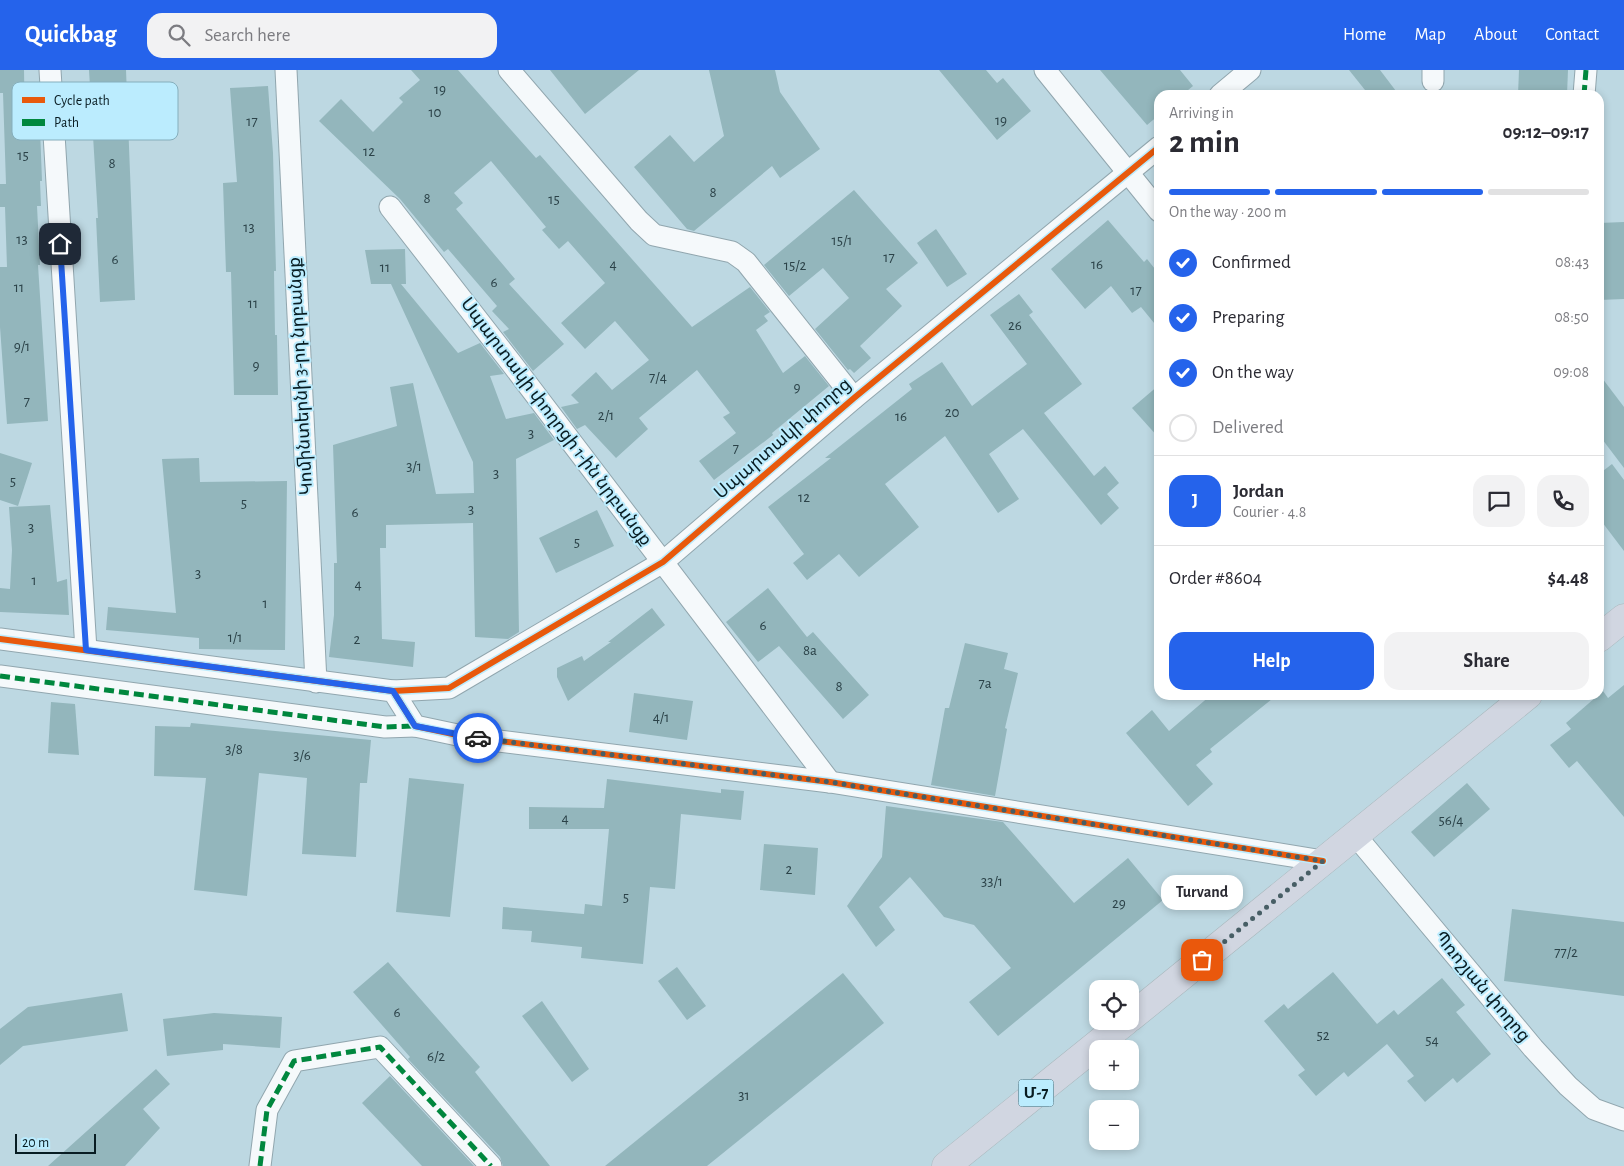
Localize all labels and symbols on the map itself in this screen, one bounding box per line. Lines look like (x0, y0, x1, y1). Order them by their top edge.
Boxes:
legend (12, 82, 178, 140)
house number: 19 (434, 82, 446, 97)
text: Cycle path (54, 94, 110, 108)
house number: 10 (428, 105, 442, 120)
house number: 19 (995, 113, 1007, 128)
house number: 17 (246, 114, 258, 129)
text: Path (54, 116, 79, 130)
house number: 12 (363, 144, 375, 159)
house number: 15 (17, 148, 29, 163)
house number: 8 (108, 156, 116, 171)
house number: 8 (709, 185, 717, 200)
house number: 8 (423, 191, 431, 206)
house number: 15 (548, 192, 560, 207)
house number: 13 (243, 220, 255, 235)
pin (39, 223, 81, 265)
house number: 13 (16, 232, 28, 247)
house number: 15/1 (832, 233, 852, 248)
house number: 17 (883, 250, 895, 265)
house number: 6 (111, 252, 119, 267)
street label: Կոմինտերնի 3-րդ նրբանցք (286, 257, 316, 495)
house number: 4 (609, 257, 617, 272)
house number: 16 (1091, 257, 1103, 272)
house number: 15/2 (784, 258, 806, 273)
house number: 11 (380, 260, 390, 275)
house number: 6 (490, 275, 498, 290)
house number: 11 (14, 280, 24, 295)
house number: 17 (1130, 283, 1142, 298)
street label: Սպարտակի փողոցի 1-ին նրբանցք (457, 295, 655, 549)
house number: 11 (248, 296, 258, 311)
house number: 26 (1008, 318, 1022, 333)
house number: 9/1 (14, 339, 30, 354)
house number: 9 (252, 358, 260, 373)
house number: 7/4 (649, 370, 667, 385)
street label: Սպարտակի փողոց (711, 375, 855, 503)
house number: 9 (793, 380, 801, 395)
house number: 7 (24, 394, 30, 409)
house number: 20 (945, 405, 959, 420)
house number: 2/1 (598, 408, 614, 423)
house number: 16 (895, 409, 907, 424)
house number: 3 (528, 426, 534, 441)
house number: 7 (733, 441, 739, 456)
house number: 3/1 (406, 459, 422, 474)
house number: 3 (493, 466, 499, 481)
house number: 5 (10, 474, 16, 489)
house number: 12 (798, 490, 810, 505)
house number: 5 (241, 496, 247, 511)
house number: 3 (468, 502, 474, 517)
house number: 6 (351, 505, 359, 520)
house number: 3 (28, 520, 34, 535)
house number: 5 (574, 535, 580, 550)
house number: 3 (195, 566, 201, 581)
house number: 1 (31, 573, 37, 588)
house number: 4 (354, 577, 362, 592)
house number: 1 (262, 596, 268, 611)
house number: 6 (759, 618, 767, 633)
house number: 1/1 (228, 630, 242, 645)
house number: 2 (354, 632, 361, 647)
house number: 8a (803, 643, 817, 658)
house number: 7a (978, 676, 992, 691)
house number: 8 (835, 679, 843, 694)
house number: 4/1 (653, 710, 669, 725)
courier (453, 713, 503, 763)
house number: 3/8 (225, 742, 243, 757)
house number: 3/6 (293, 748, 311, 763)
house number: 4 (561, 811, 569, 826)
house number: 56/4 (1439, 813, 1463, 828)
house number: 2 (786, 862, 793, 877)
house number: 33/1 (981, 874, 1003, 889)
callout: Turvand (1161, 875, 1243, 910)
house number: 5 (623, 890, 629, 905)
house number: 29 (1112, 896, 1126, 911)
street label: Պռոշյան փողոց (1431, 928, 1533, 1046)
pin (1181, 939, 1223, 981)
house number: 77/2 (1554, 945, 1578, 960)
house number: 6 (393, 1005, 401, 1020)
house number: 52 (1316, 1028, 1330, 1043)
house number: 54 (1425, 1033, 1439, 1048)
house number: 6/2 (427, 1049, 445, 1064)
road number: Մ-7 (1018, 1080, 1054, 1106)
house number: 31 (738, 1088, 750, 1103)
scale bar (15, 1131, 96, 1154)

